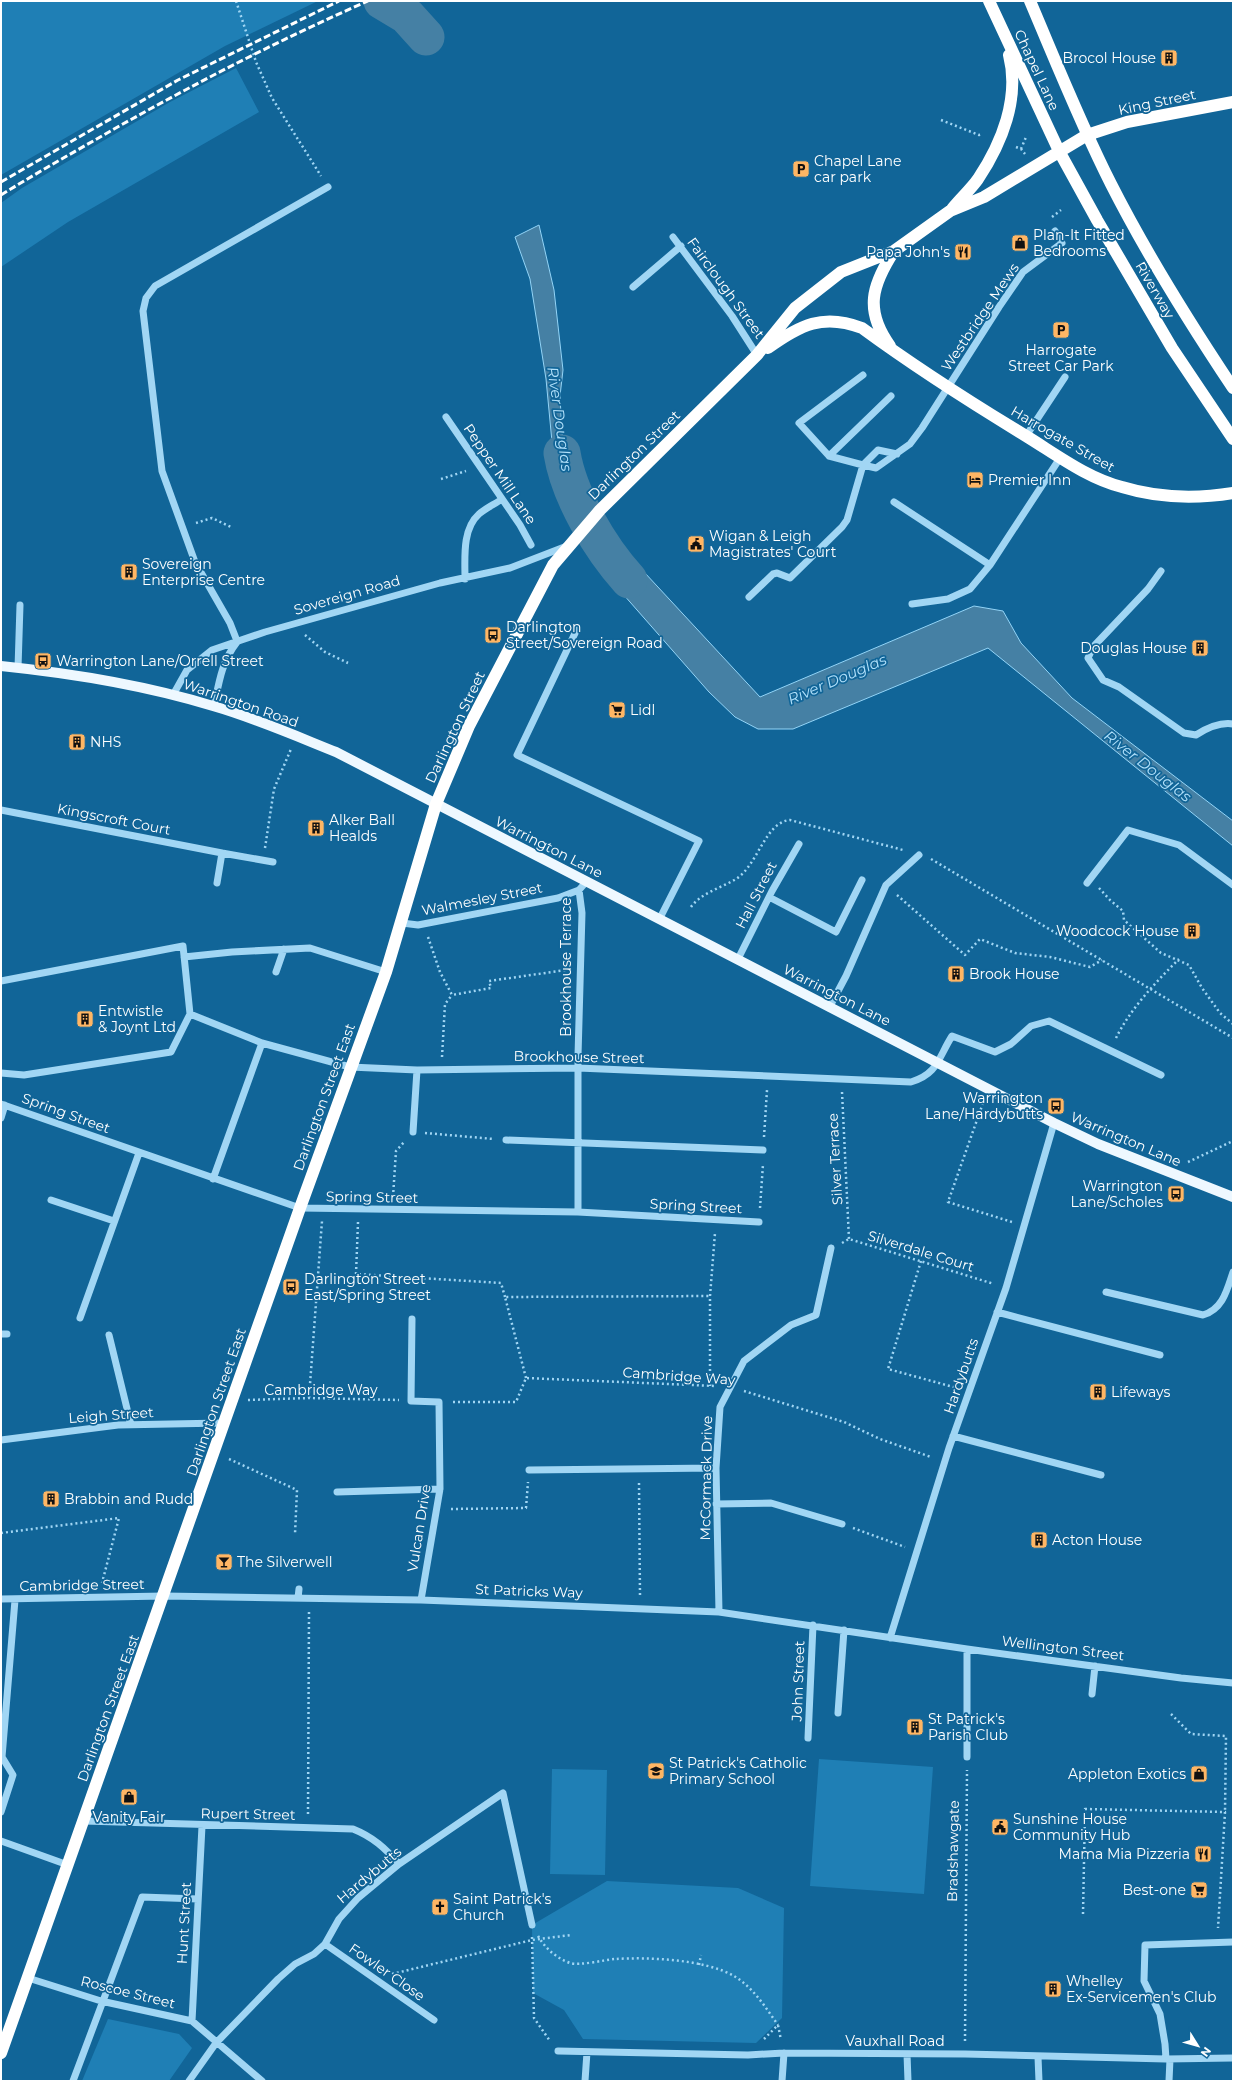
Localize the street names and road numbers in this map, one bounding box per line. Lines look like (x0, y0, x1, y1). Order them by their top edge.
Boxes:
street label: Chapel Lane (1010, 27, 1064, 113)
street label: King Street (1117, 85, 1198, 119)
street label: Fairclough Street (683, 234, 769, 342)
street label: Riverway (1131, 258, 1179, 322)
street label: Westbridge Mews (937, 259, 1023, 374)
street label: Harrogate Street (1008, 402, 1118, 476)
street label: Darlington Street (584, 406, 684, 504)
street label: Pepper Mill Lane (460, 420, 540, 528)
street label: Sovereign Road (292, 571, 402, 619)
street label: Darlington Street (421, 668, 489, 786)
street label: Warrington Road (181, 675, 301, 731)
street label: Kingscroft Court (56, 799, 173, 839)
street label: Warrington Lane (492, 812, 606, 882)
street label: Hall Street (731, 858, 781, 932)
street label: Walmesley Street (420, 878, 544, 920)
street label: Brookhouse Terrace (557, 897, 575, 1037)
street label: Warrington Lane (780, 960, 894, 1030)
street label: Darlington Street East (289, 1021, 359, 1173)
street label: Brookhouse Street (513, 1047, 645, 1067)
street label: Spring Street (19, 1089, 113, 1137)
street label: Warrington Lane (1068, 1108, 1184, 1170)
street label: Silver Terrace (824, 1113, 846, 1205)
street label: Spring Street (326, 1187, 419, 1207)
street label: Spring Street (649, 1195, 743, 1217)
street label: Silverdale Court (866, 1226, 977, 1276)
street label: Darlington Street East (182, 1325, 250, 1478)
street label: Hardybutts (940, 1336, 982, 1416)
street label: Cambridge Way (622, 1363, 737, 1389)
street label: Cambridge Way (264, 1381, 378, 1399)
street label: Leigh Street (68, 1403, 155, 1427)
street label: McCormack Drive (696, 1415, 716, 1541)
street label: Vulcan Drive (403, 1483, 435, 1573)
street label: Cambridge Street (19, 1575, 145, 1595)
street label: St Patricks Way (475, 1580, 584, 1602)
street label: Darlington Street East (73, 1632, 143, 1784)
street label: Wellington Street (1001, 1632, 1126, 1664)
street label: John Street (788, 1640, 808, 1723)
street label: Bradshawgate (943, 1800, 963, 1902)
street label: Rupert Street (200, 1804, 296, 1824)
street label: Hardybutts (333, 1843, 405, 1907)
street label: Hunt Street (173, 1881, 195, 1964)
street label: Fowler Close (345, 1939, 429, 2005)
street label: Roscoe Street (79, 1972, 177, 2013)
street label: Vauxhall Road (845, 2032, 945, 2050)

